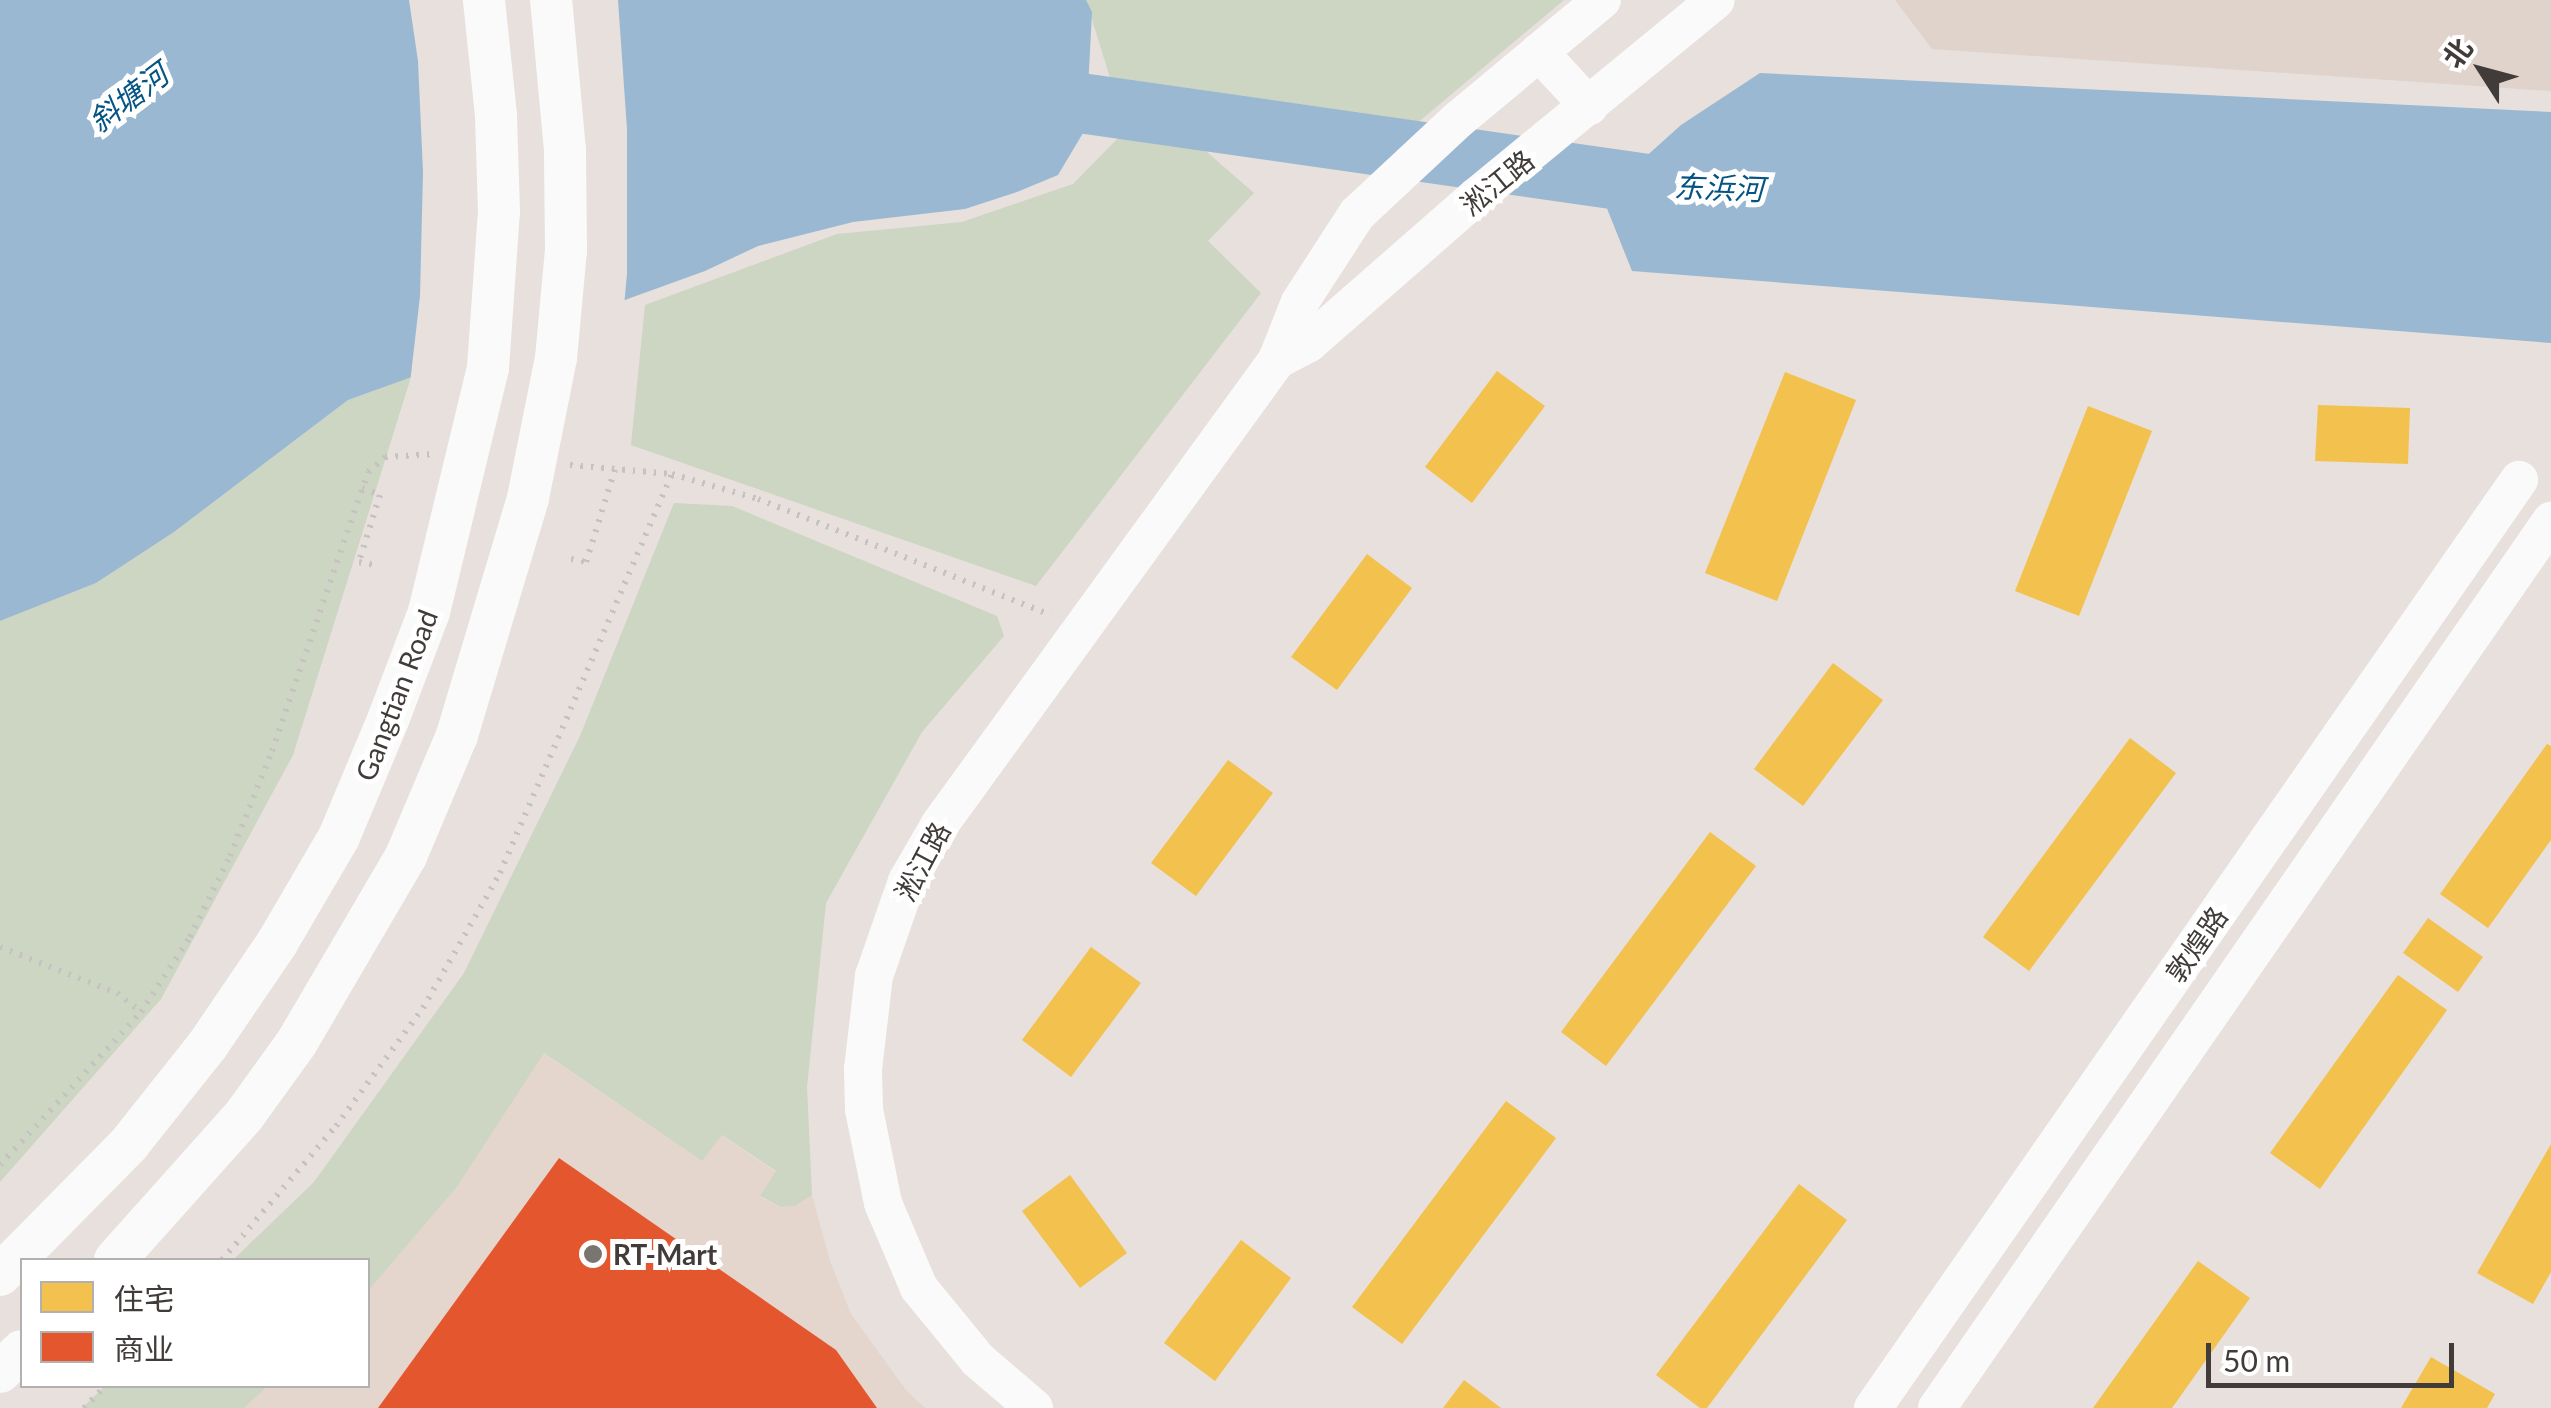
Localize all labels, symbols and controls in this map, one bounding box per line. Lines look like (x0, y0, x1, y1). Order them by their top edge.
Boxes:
north arrow (2431, 20, 2531, 120)
text: 北 (2435, 31, 2479, 74)
water label: 斜塘河 (81, 56, 175, 138)
street label: 淞江路 (1454, 143, 1540, 221)
water label: 东浜河 (1673, 167, 1765, 207)
street label: Gangtian Road (348, 605, 444, 785)
street label: 淞江路 (887, 816, 957, 906)
street label: 敦煌路 (2158, 900, 2234, 988)
place label: RT-Mart (613, 1237, 717, 1271)
marker: RT-Mart (582, 1243, 604, 1265)
legend (20, 1258, 370, 1388)
text: 住宅 (114, 1280, 174, 1316)
scale bar (2211, 1323, 2458, 1385)
text: 商业 (114, 1330, 174, 1366)
text: 50 m (2223, 1342, 2290, 1378)

